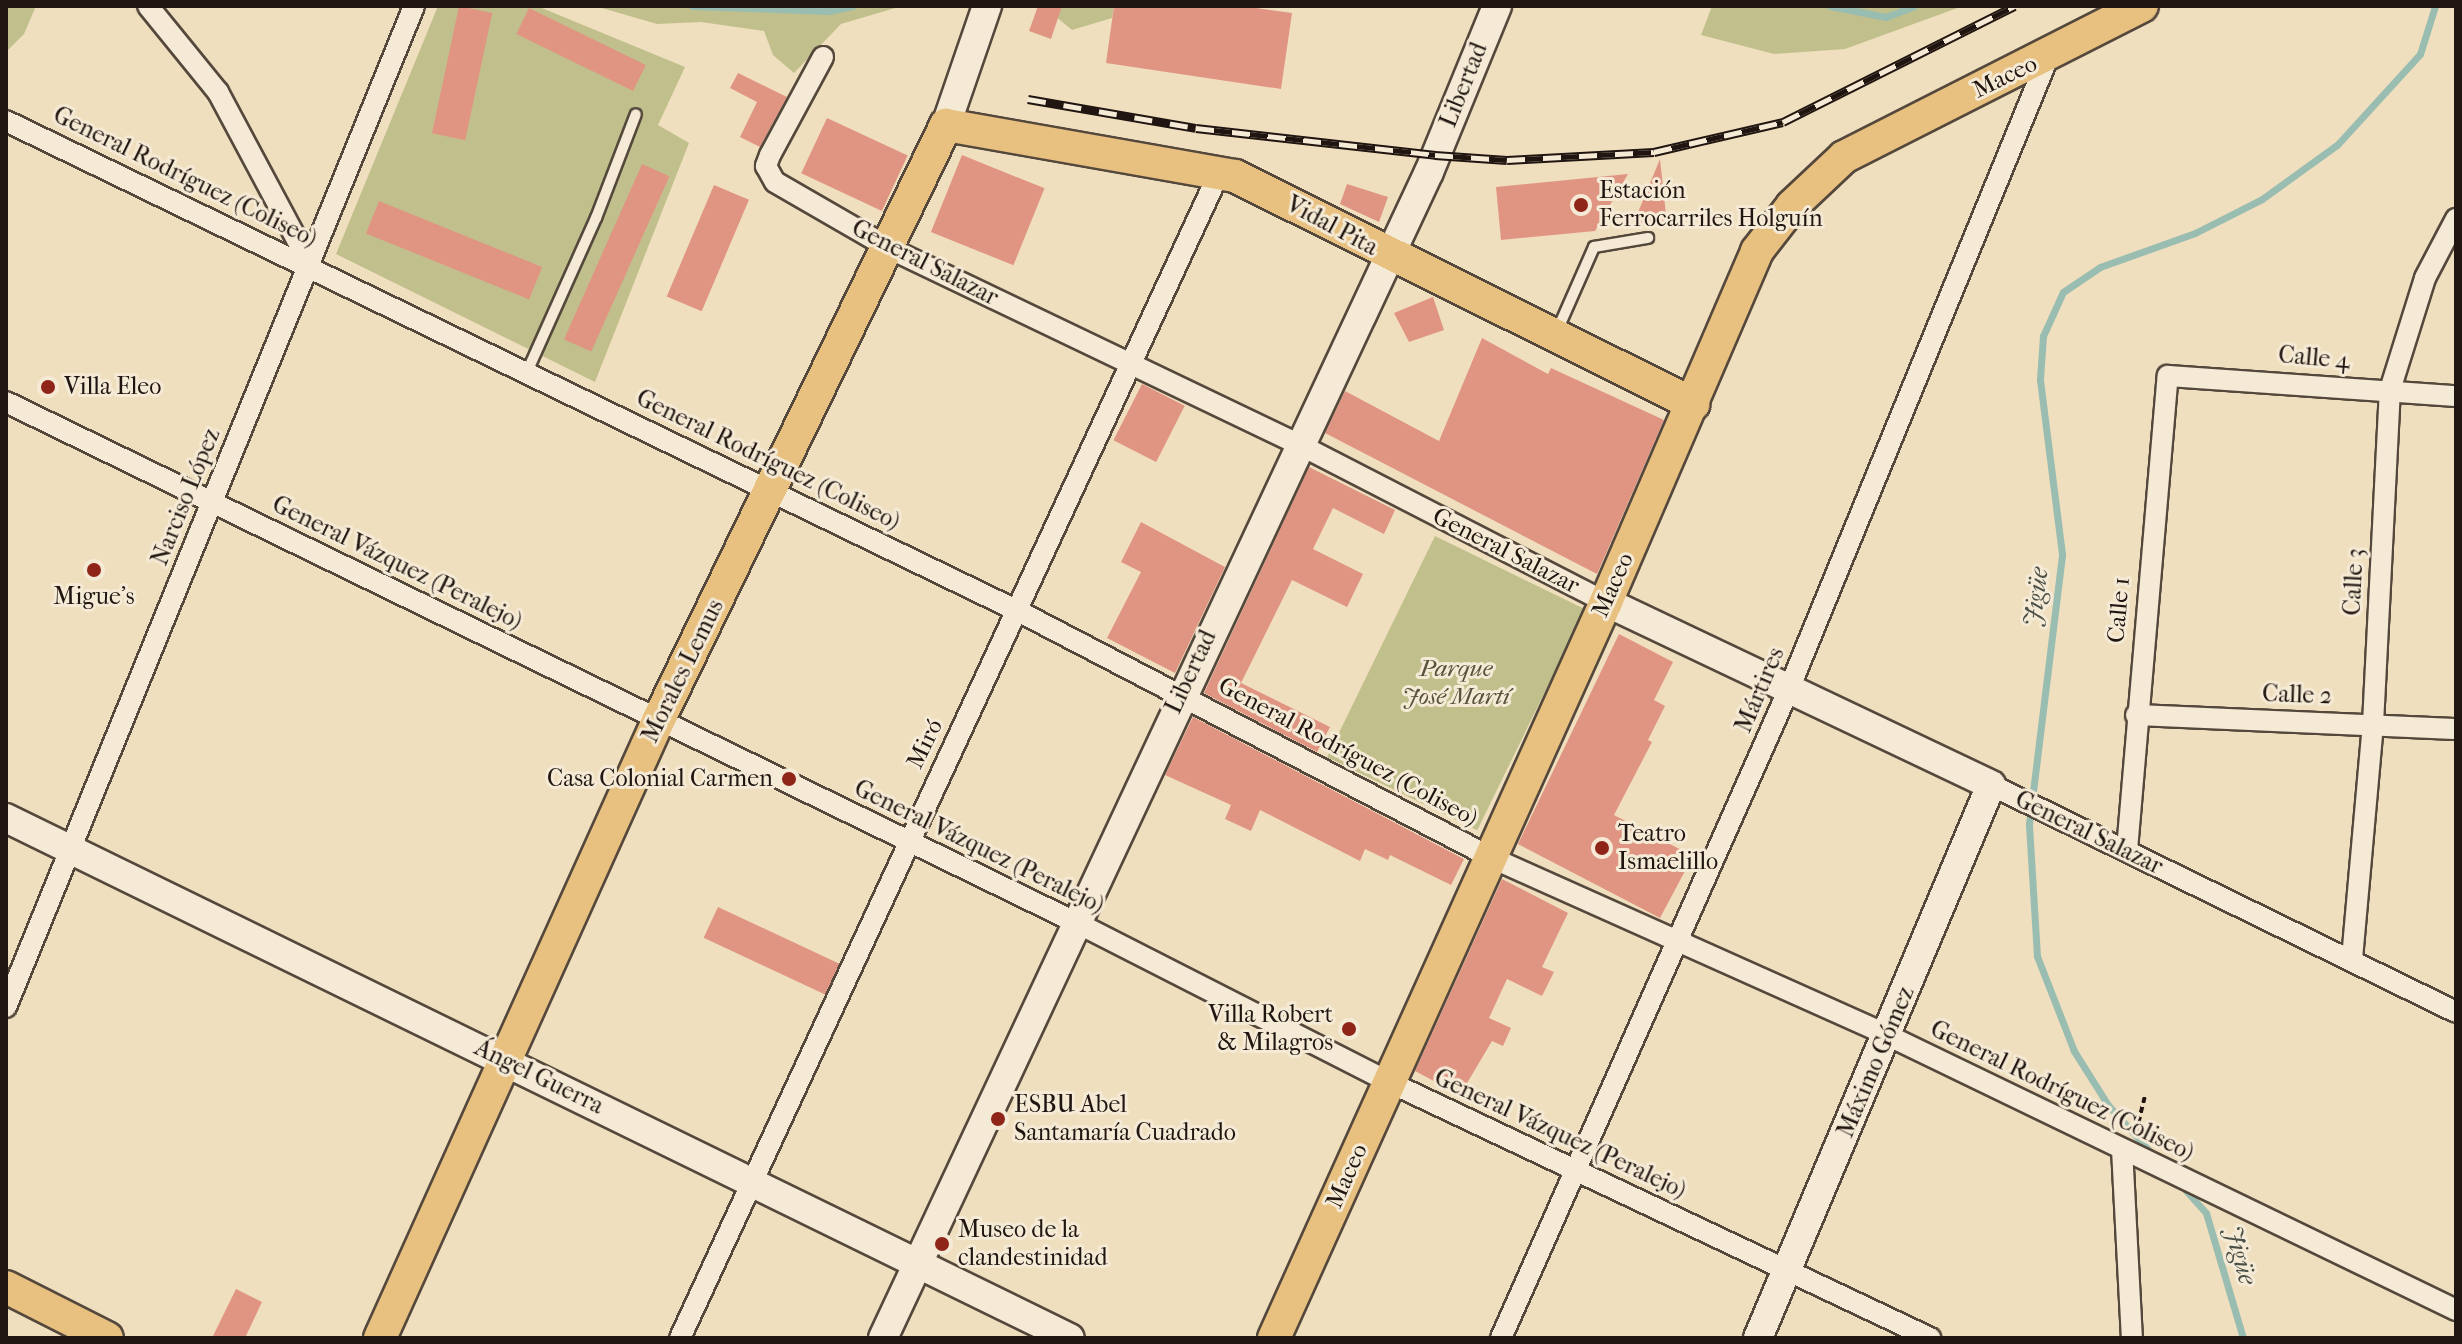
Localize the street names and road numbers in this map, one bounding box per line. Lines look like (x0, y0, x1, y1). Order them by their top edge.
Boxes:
street label: Libertad (1434, 38, 1494, 132)
street label: Maceo (1968, 49, 2042, 105)
street label: General Rodríguez (Coliseo) (49, 101, 321, 253)
street label: Vidal Pita (1281, 190, 1383, 262)
street label: General Salazar (847, 214, 1003, 312)
street label: Calle 4 (2277, 341, 2351, 375)
street label: General Rodríguez (Coliseo) (632, 384, 904, 536)
street label: Narciso López (145, 424, 227, 570)
street label: General Vázquez (Peralejo) (267, 490, 527, 636)
street label: General Salazar (1428, 502, 1584, 600)
street label: Maceo (1586, 548, 1640, 622)
street label: Calle 3 (2338, 548, 2370, 616)
street label: Calle 1 (2102, 576, 2136, 644)
street label: Morales Lemus (636, 595, 730, 747)
street label: Libertad (1159, 626, 1223, 718)
street label: Mártires (1729, 643, 1791, 737)
street label: General Rodríguez (Coliseo) (1213, 671, 1483, 833)
street label: Calle 2 (2262, 679, 2332, 711)
street label: Miró (901, 715, 949, 773)
street label: General Vázquez (Peralejo) (849, 774, 1109, 920)
street label: General Salazar (2010, 785, 2168, 881)
street label: Máximo Gómez (1831, 982, 1921, 1142)
street label: General Rodríguez (Coliseo) (1926, 1015, 2198, 1167)
street label: Ángel Guerra (470, 1033, 608, 1121)
street label: General Vázquez (Peralejo) (1430, 1063, 1690, 1205)
street label: Maceo (1320, 1139, 1374, 1213)

